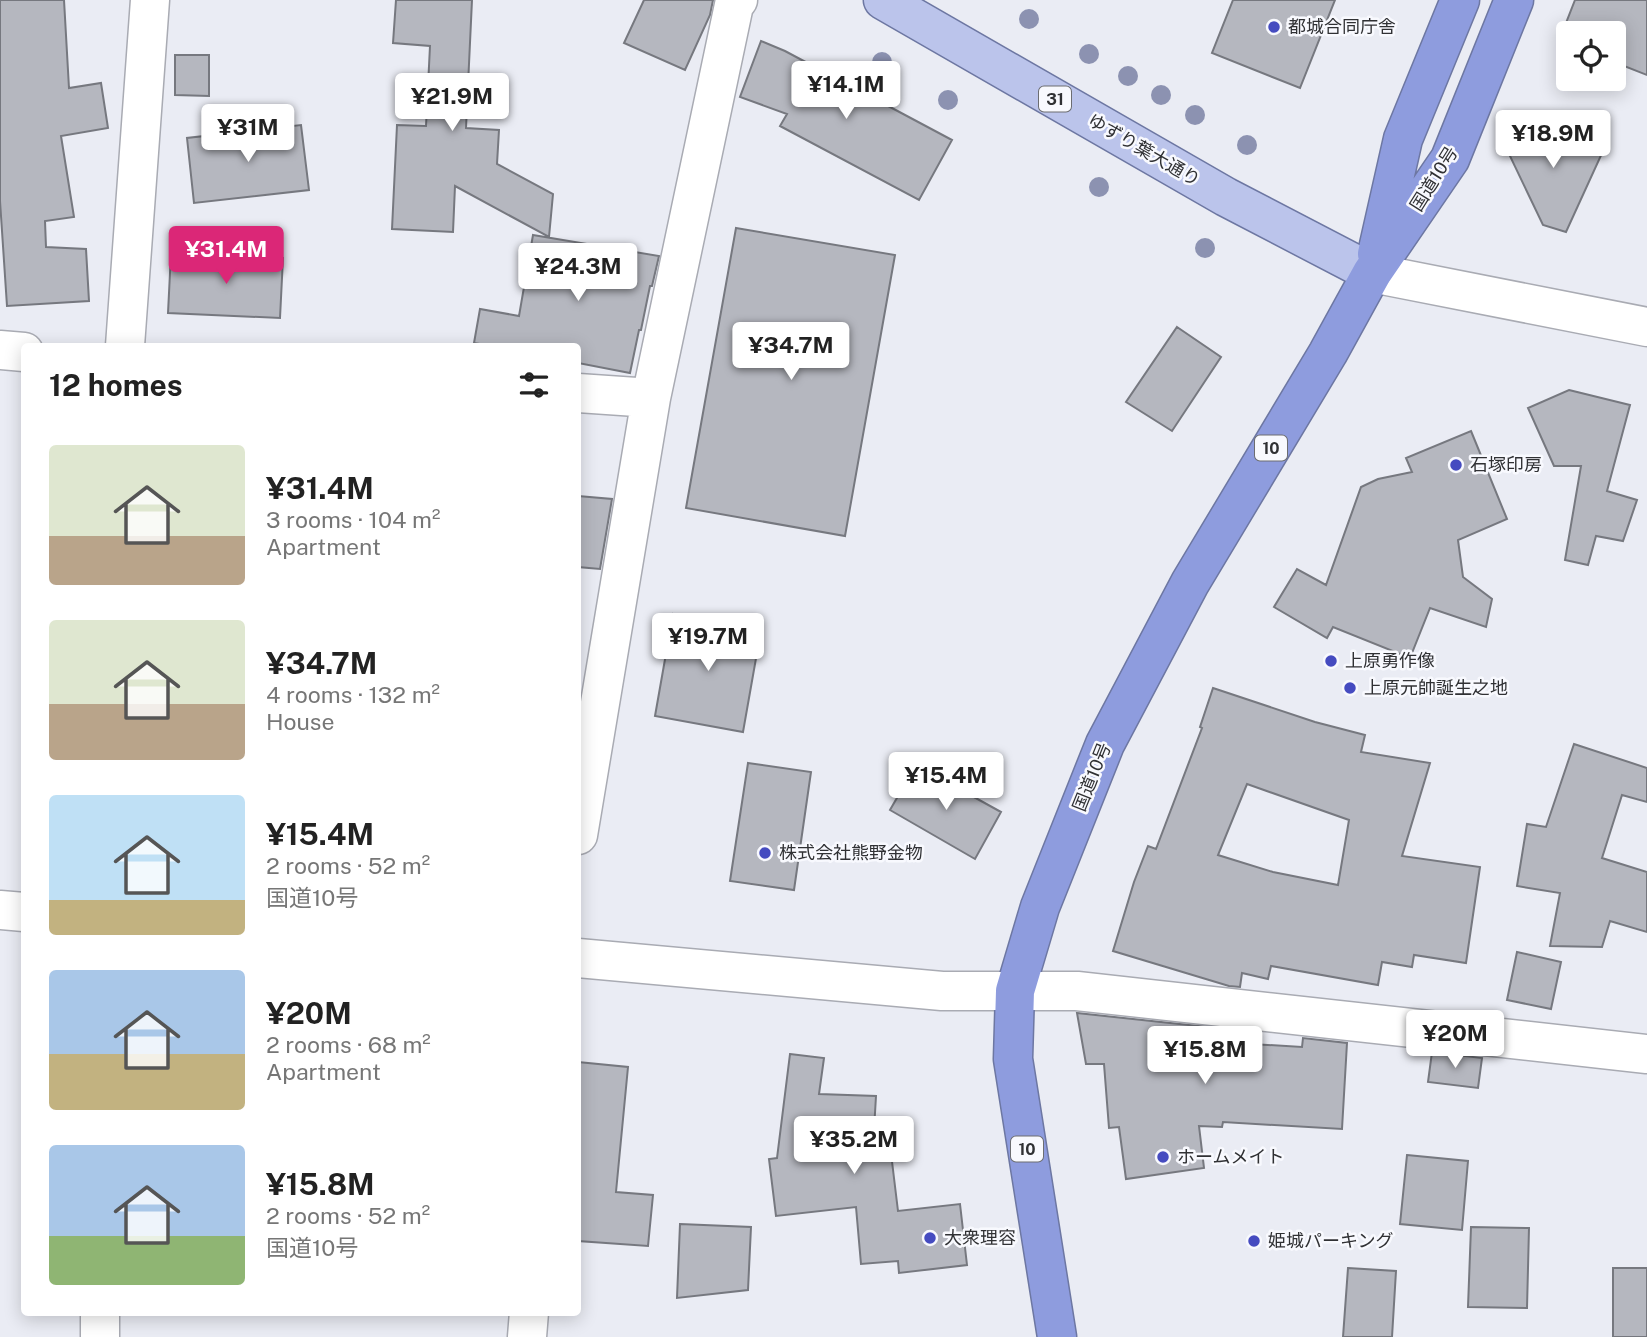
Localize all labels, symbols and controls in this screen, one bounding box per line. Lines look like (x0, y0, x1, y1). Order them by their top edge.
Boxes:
place label: 都城合同庁舎 (1288, 16, 1396, 37)
marker: 都城合同庁舎 (1266, 19, 1282, 35)
map controls (1556, 21, 1626, 91)
button: locate (1556, 21, 1626, 91)
pin: ¥14.1M (789, 61, 903, 121)
text: ¥14.1M (807, 70, 885, 97)
pin: ¥21.9M (395, 74, 509, 133)
text: ¥21.9M (411, 82, 493, 109)
road number: 31 (1039, 86, 1071, 111)
pin: ¥31M (207, 104, 289, 164)
street label: ゆずり葉大通り (1084, 109, 1204, 190)
pin: ¥18.9M (1496, 110, 1610, 170)
text: ¥31M (217, 113, 279, 140)
text: ¥18.9M (1512, 119, 1594, 146)
street label: 国道10号 (1406, 142, 1462, 215)
pin: ¥31.4M (169, 226, 283, 286)
text: ¥31.4M (185, 235, 267, 262)
pin: ¥24.3M (521, 244, 635, 303)
text: ¥24.3M (534, 252, 622, 279)
pin: ¥34.7M (734, 322, 848, 382)
text: ¥34.7M (748, 331, 834, 358)
icon: filters (515, 366, 553, 404)
text: 12 homes (49, 367, 183, 403)
road number: 10 (1255, 436, 1287, 461)
place label: 石塚印房 (1470, 454, 1542, 475)
marker: 石塚印房 (1448, 457, 1464, 473)
text: ¥31.4M (266, 470, 374, 506)
icon: home (105, 473, 189, 557)
text: 3 rooms · 104 m² (266, 506, 440, 533)
text: Apartment (266, 533, 381, 560)
pin: ¥19.7M (651, 614, 765, 673)
text: ¥19.7M (668, 622, 748, 649)
text: ¥34.7M (266, 645, 377, 681)
icon: home (105, 648, 189, 732)
place label: 上原勇作像 (1345, 650, 1435, 671)
marker: 上原勇作像 (1323, 653, 1339, 669)
place label: 上原元帥誕生之地 (1364, 677, 1508, 698)
marker: 上原元帥誕生之地 (1342, 680, 1358, 696)
text: 4 rooms · 132 m² (266, 681, 440, 708)
text: House (266, 708, 334, 735)
street label: 国道10号 (1068, 739, 1115, 814)
pin: ¥15.4M (889, 752, 1003, 812)
text: ¥15.4M (905, 761, 987, 788)
text: ¥15.4M (266, 816, 374, 852)
icon: home (105, 823, 189, 907)
place label: 株式会社熊野金物 (779, 842, 923, 863)
marker: 株式会社熊野金物 (757, 845, 773, 861)
text: 2 rooms · 52 m² (266, 852, 430, 879)
text: 国道10号 (266, 884, 358, 911)
text: ¥20M (266, 995, 352, 1031)
icon: home (105, 998, 189, 1082)
pin: ¥20M (1414, 1010, 1496, 1070)
text: ¥20M (1422, 1019, 1488, 1046)
pin: ¥15.8M (1148, 1026, 1262, 1086)
text: 2 rooms · 68 m² (266, 1031, 431, 1058)
text: ¥15.8M (1163, 1035, 1247, 1062)
text: Apartment (266, 1058, 381, 1085)
pin: ¥35.2M (797, 1116, 911, 1176)
text: ¥35.2M (810, 1125, 898, 1152)
road number: 10 (1011, 1136, 1043, 1162)
place label: ホームメイト (1177, 1146, 1284, 1167)
marker: ホームメイト (1155, 1149, 1171, 1165)
text: ¥15.8M (266, 1166, 375, 1202)
icon: home (105, 1173, 189, 1257)
text: 2 rooms · 52 m² (266, 1202, 430, 1229)
place label: 大衆理容 (944, 1227, 1016, 1248)
marker: 大衆理容 (922, 1230, 938, 1246)
place label: 姫城パーキング (1268, 1230, 1393, 1251)
marker: 姫城パーキング (1246, 1233, 1262, 1249)
text: 国道10号 (266, 1234, 358, 1261)

